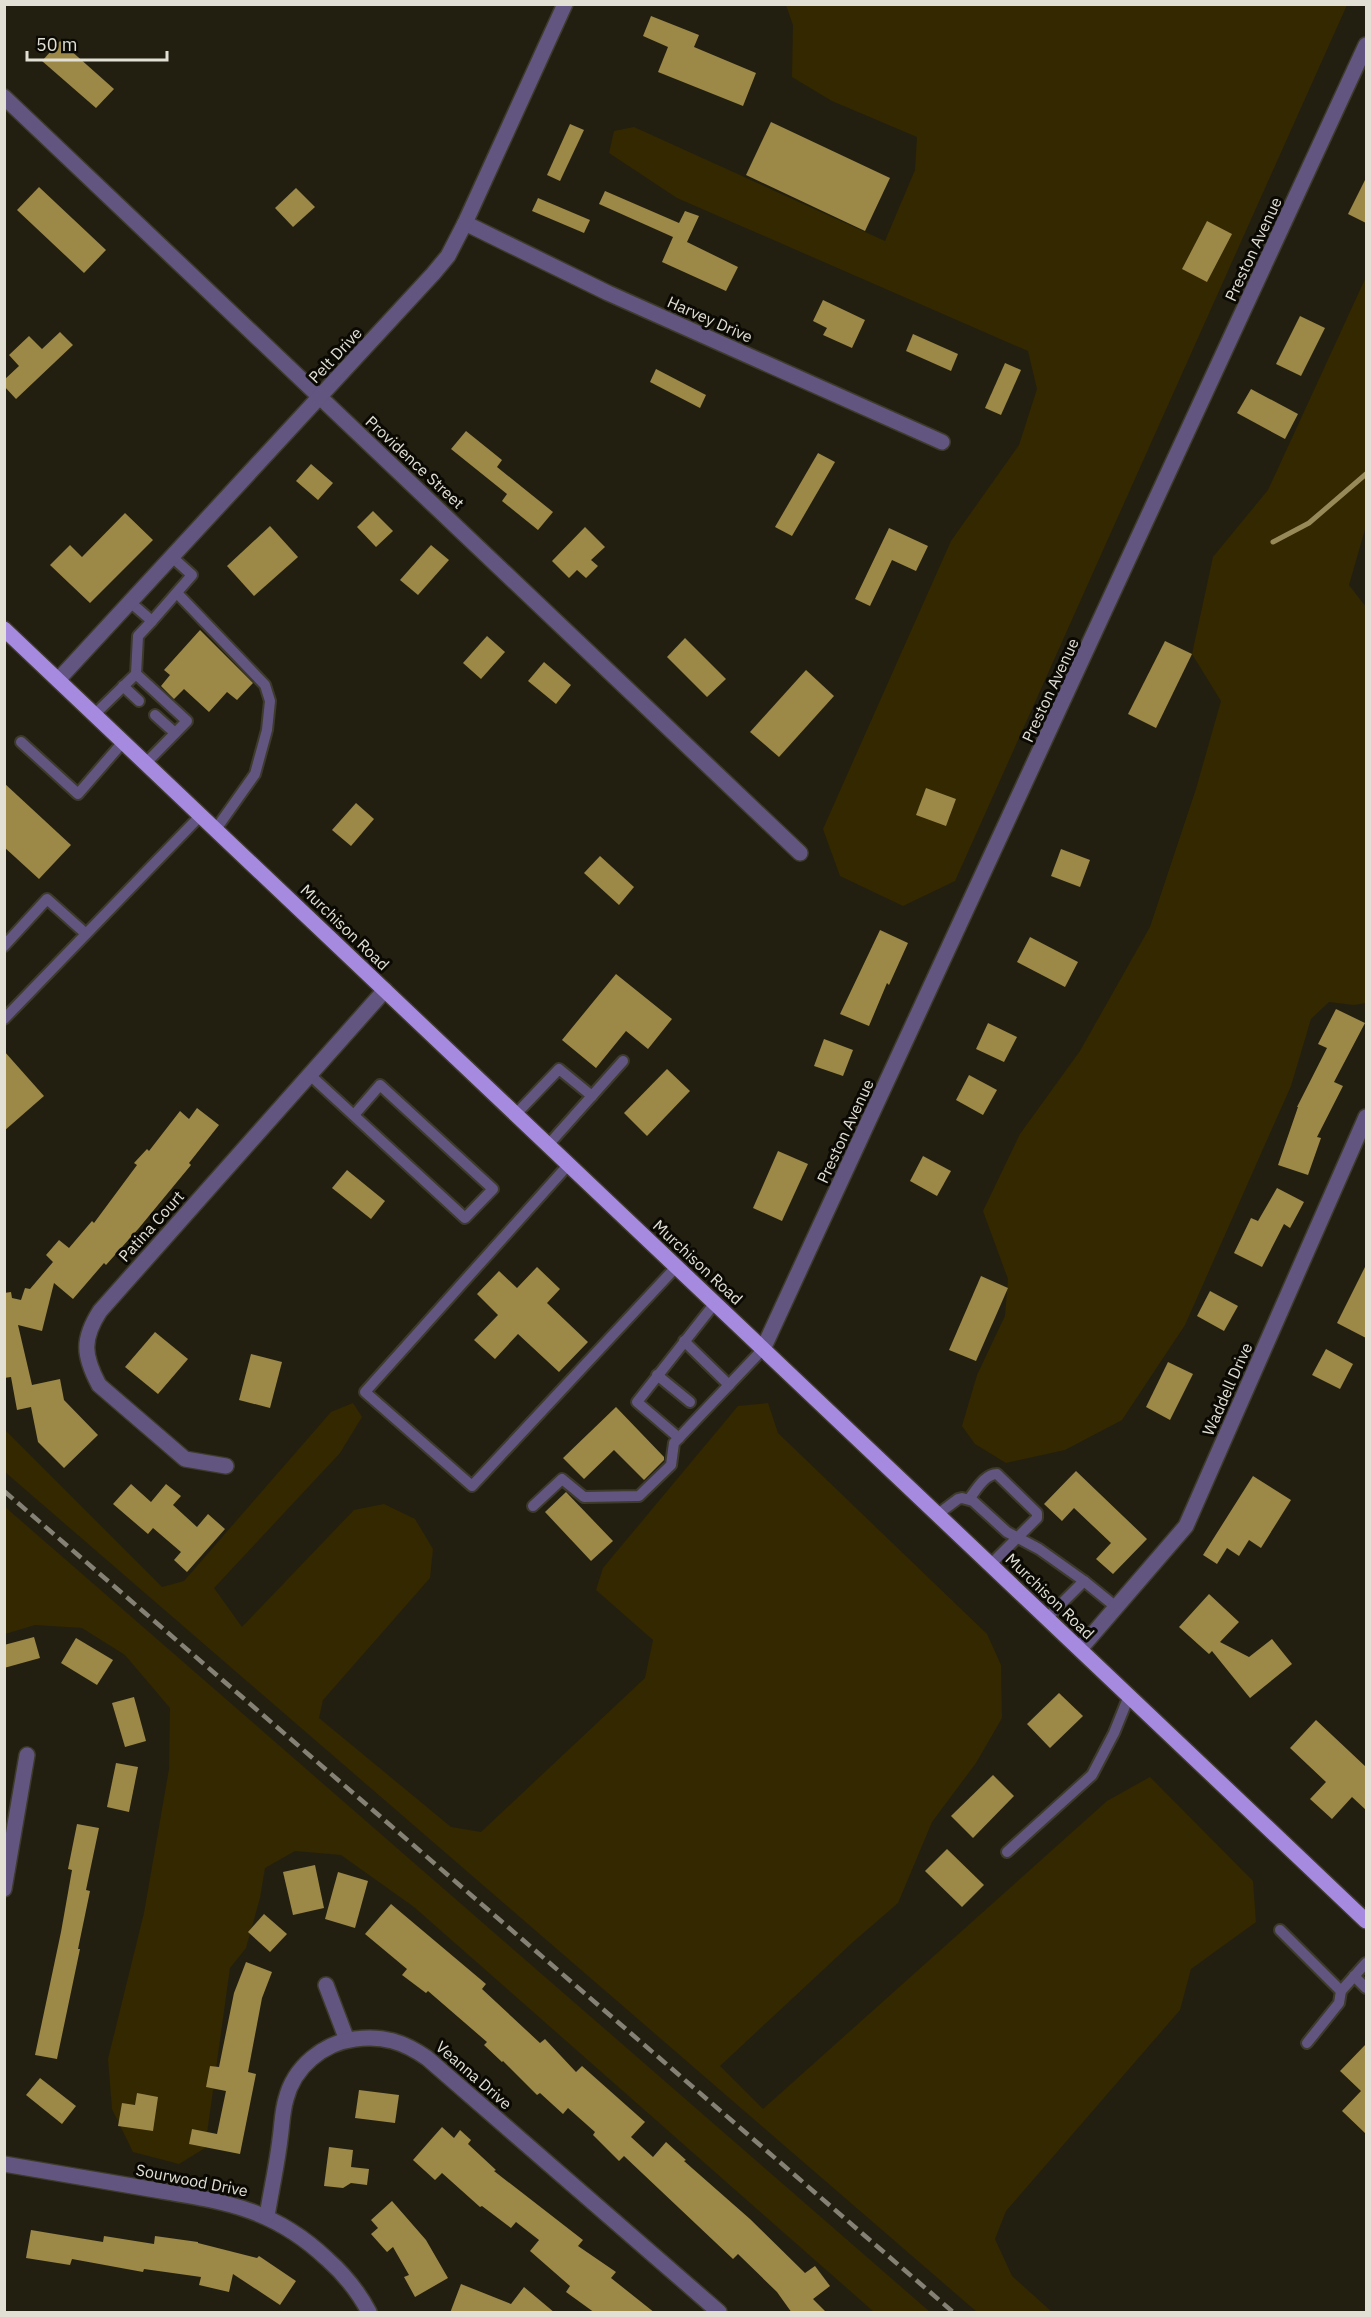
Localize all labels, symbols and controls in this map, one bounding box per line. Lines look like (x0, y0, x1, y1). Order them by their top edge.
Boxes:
scale bar (27, 24, 166, 62)
text: 50 m (36, 33, 78, 56)
street label: Preston Avenue (1220, 194, 1286, 304)
street label: Harvey Drive (664, 291, 756, 347)
street label: Pelt Drive (304, 323, 366, 387)
street label: Providence Street (362, 411, 468, 513)
street label: Preston Avenue (1017, 635, 1083, 745)
street label: Murchison Road (297, 880, 393, 974)
street label: Preston Avenue (812, 1076, 878, 1186)
street label: Patina Court (114, 1186, 188, 1266)
street label: Murchison Road (649, 1215, 747, 1309)
street label: Waddell Drive (1198, 1339, 1256, 1439)
street label: Murchison Road (1002, 1549, 1098, 1643)
street label: Veanna Drive (432, 2037, 516, 2114)
street label: Sourwood Drive (134, 2159, 250, 2201)

